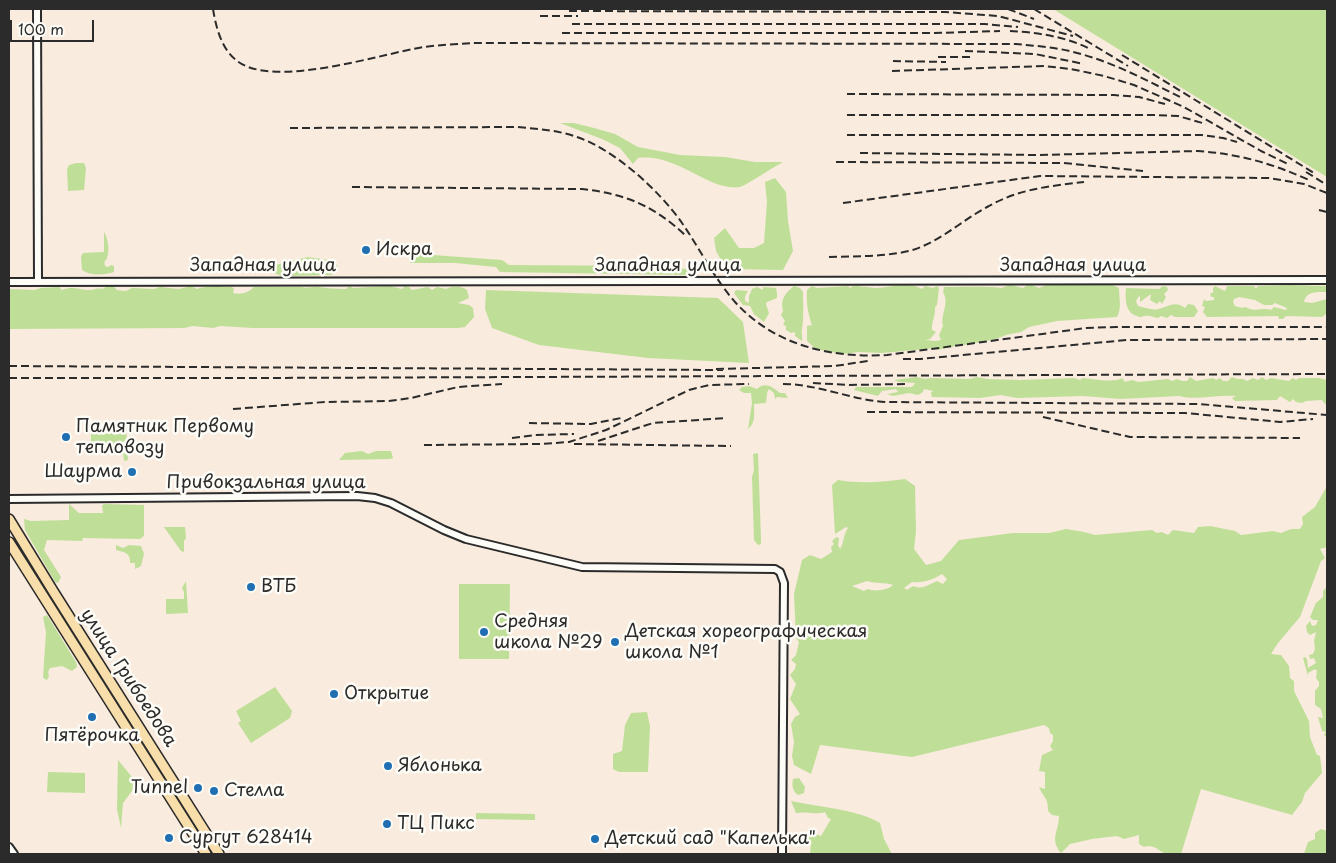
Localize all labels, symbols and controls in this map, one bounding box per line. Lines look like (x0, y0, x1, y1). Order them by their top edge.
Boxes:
scale bar (12, 10, 96, 42)
text: 100 m (18, 17, 64, 40)
place label: Искра (376, 239, 432, 261)
marker: Искра (360, 244, 372, 256)
street label: Западная улица (190, 255, 336, 277)
street label: Западная улица (595, 255, 741, 277)
street label: Западная улица (1000, 255, 1146, 277)
place label: Памятник Первому тепловозу (76, 416, 254, 458)
marker: Памятник Первому тепловозу (60, 431, 72, 443)
place label: Шаурма (44, 461, 122, 483)
marker: Шаурма (126, 466, 138, 478)
street label: Привокзальная улица (167, 472, 365, 494)
place label: ВТБ (261, 576, 296, 598)
marker: ВТБ (245, 581, 257, 593)
street label: улица Грибоедова (75, 605, 181, 751)
place label: Средняя школа №29 (494, 611, 602, 654)
place label: Детская хореографическая школа №1 (625, 621, 867, 664)
marker: Средняя школа №29 (478, 626, 490, 638)
marker: Детская хореографическая школа №1 (609, 636, 621, 648)
place label: Открытие (344, 683, 429, 705)
marker: Открытие (328, 688, 340, 700)
marker: Пятёрочка (86, 711, 98, 723)
place label: Пятёрочка (44, 725, 140, 747)
place label: Яблонька (398, 755, 482, 777)
marker: Яблонька (382, 760, 394, 772)
place label: Tunnel (131, 777, 188, 799)
place label: Стелла (224, 780, 284, 802)
marker: Tunnel (192, 782, 204, 794)
marker: Стелла (208, 785, 220, 797)
place label: ТЦ Пикс (397, 813, 475, 835)
marker: ТЦ Пикс (381, 818, 393, 830)
place label: Сургут 628414 (179, 827, 313, 849)
place label: Детский сад "Капелька" (605, 828, 816, 850)
marker: Сургут 628414 (163, 832, 175, 844)
marker: Детский сад "Капелька" (589, 833, 601, 845)

